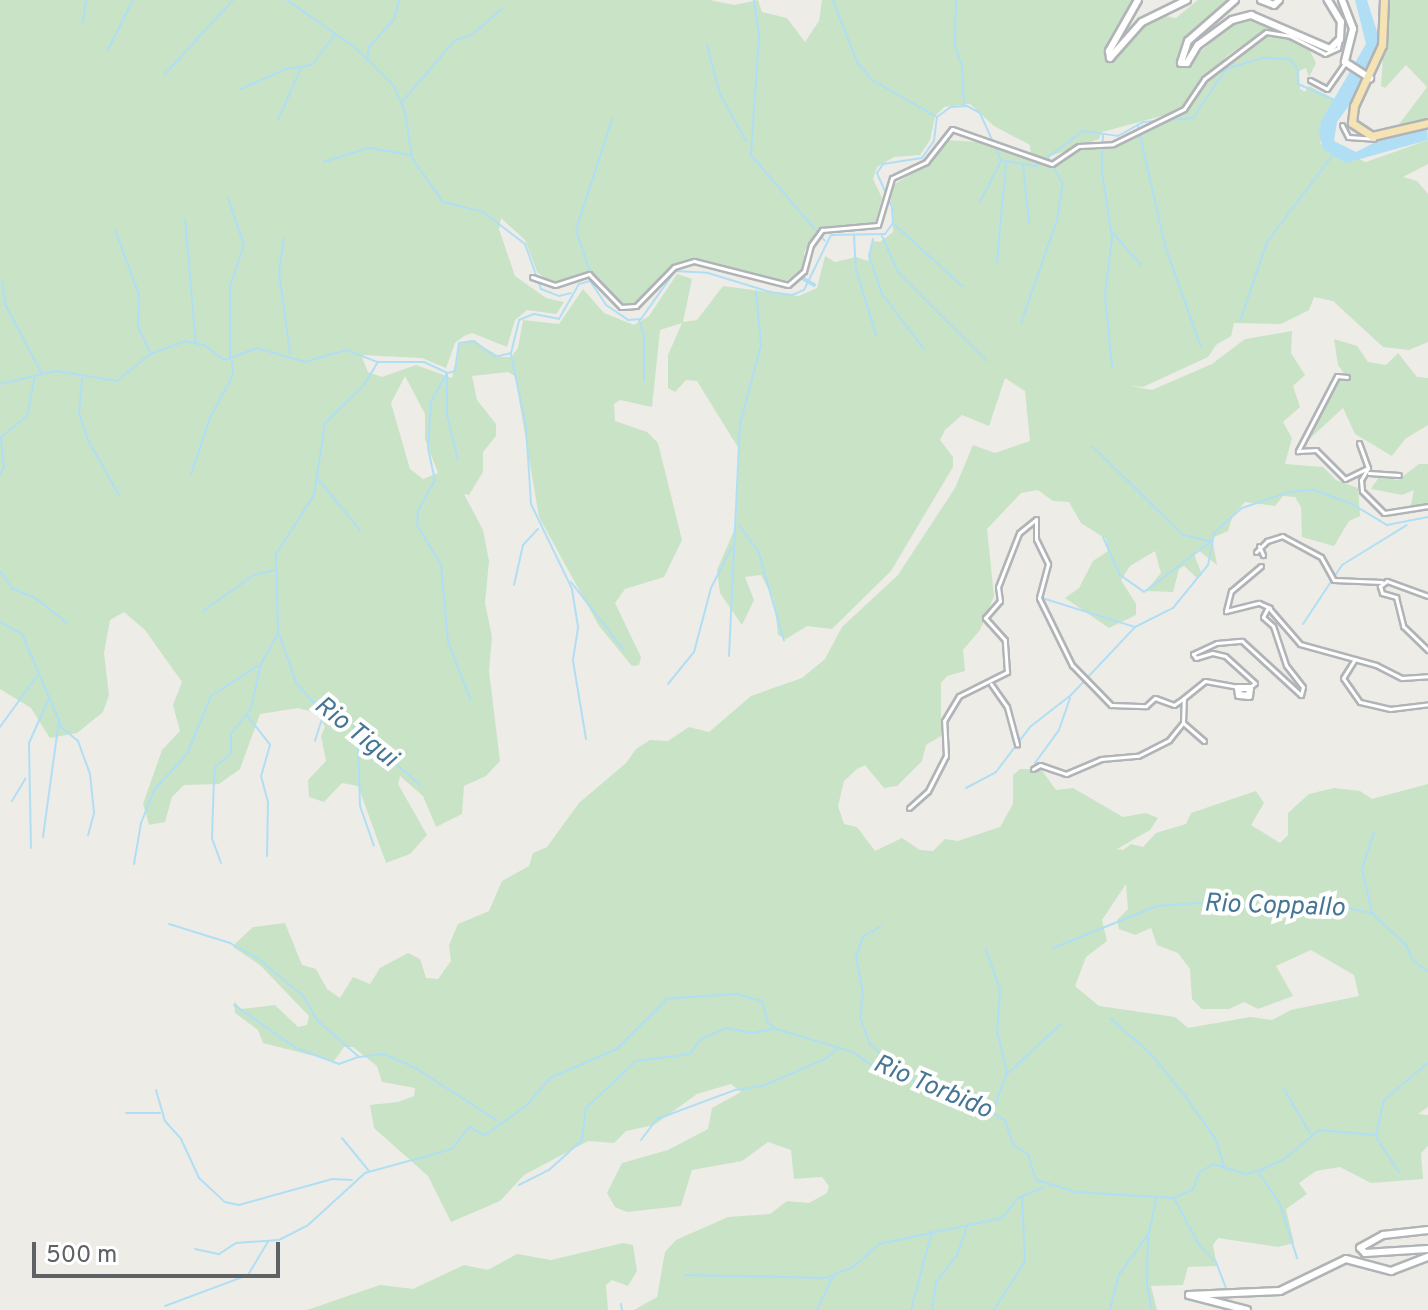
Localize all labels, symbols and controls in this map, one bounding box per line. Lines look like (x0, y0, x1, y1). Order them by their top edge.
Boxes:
water label: Rio Tigui (307, 690, 403, 776)
water label: Rio Coppallo (1203, 889, 1345, 925)
water label: Rio Torbido (868, 1049, 996, 1127)
scale bar (36, 1226, 284, 1276)
text: 500 m (46, 1241, 117, 1271)

